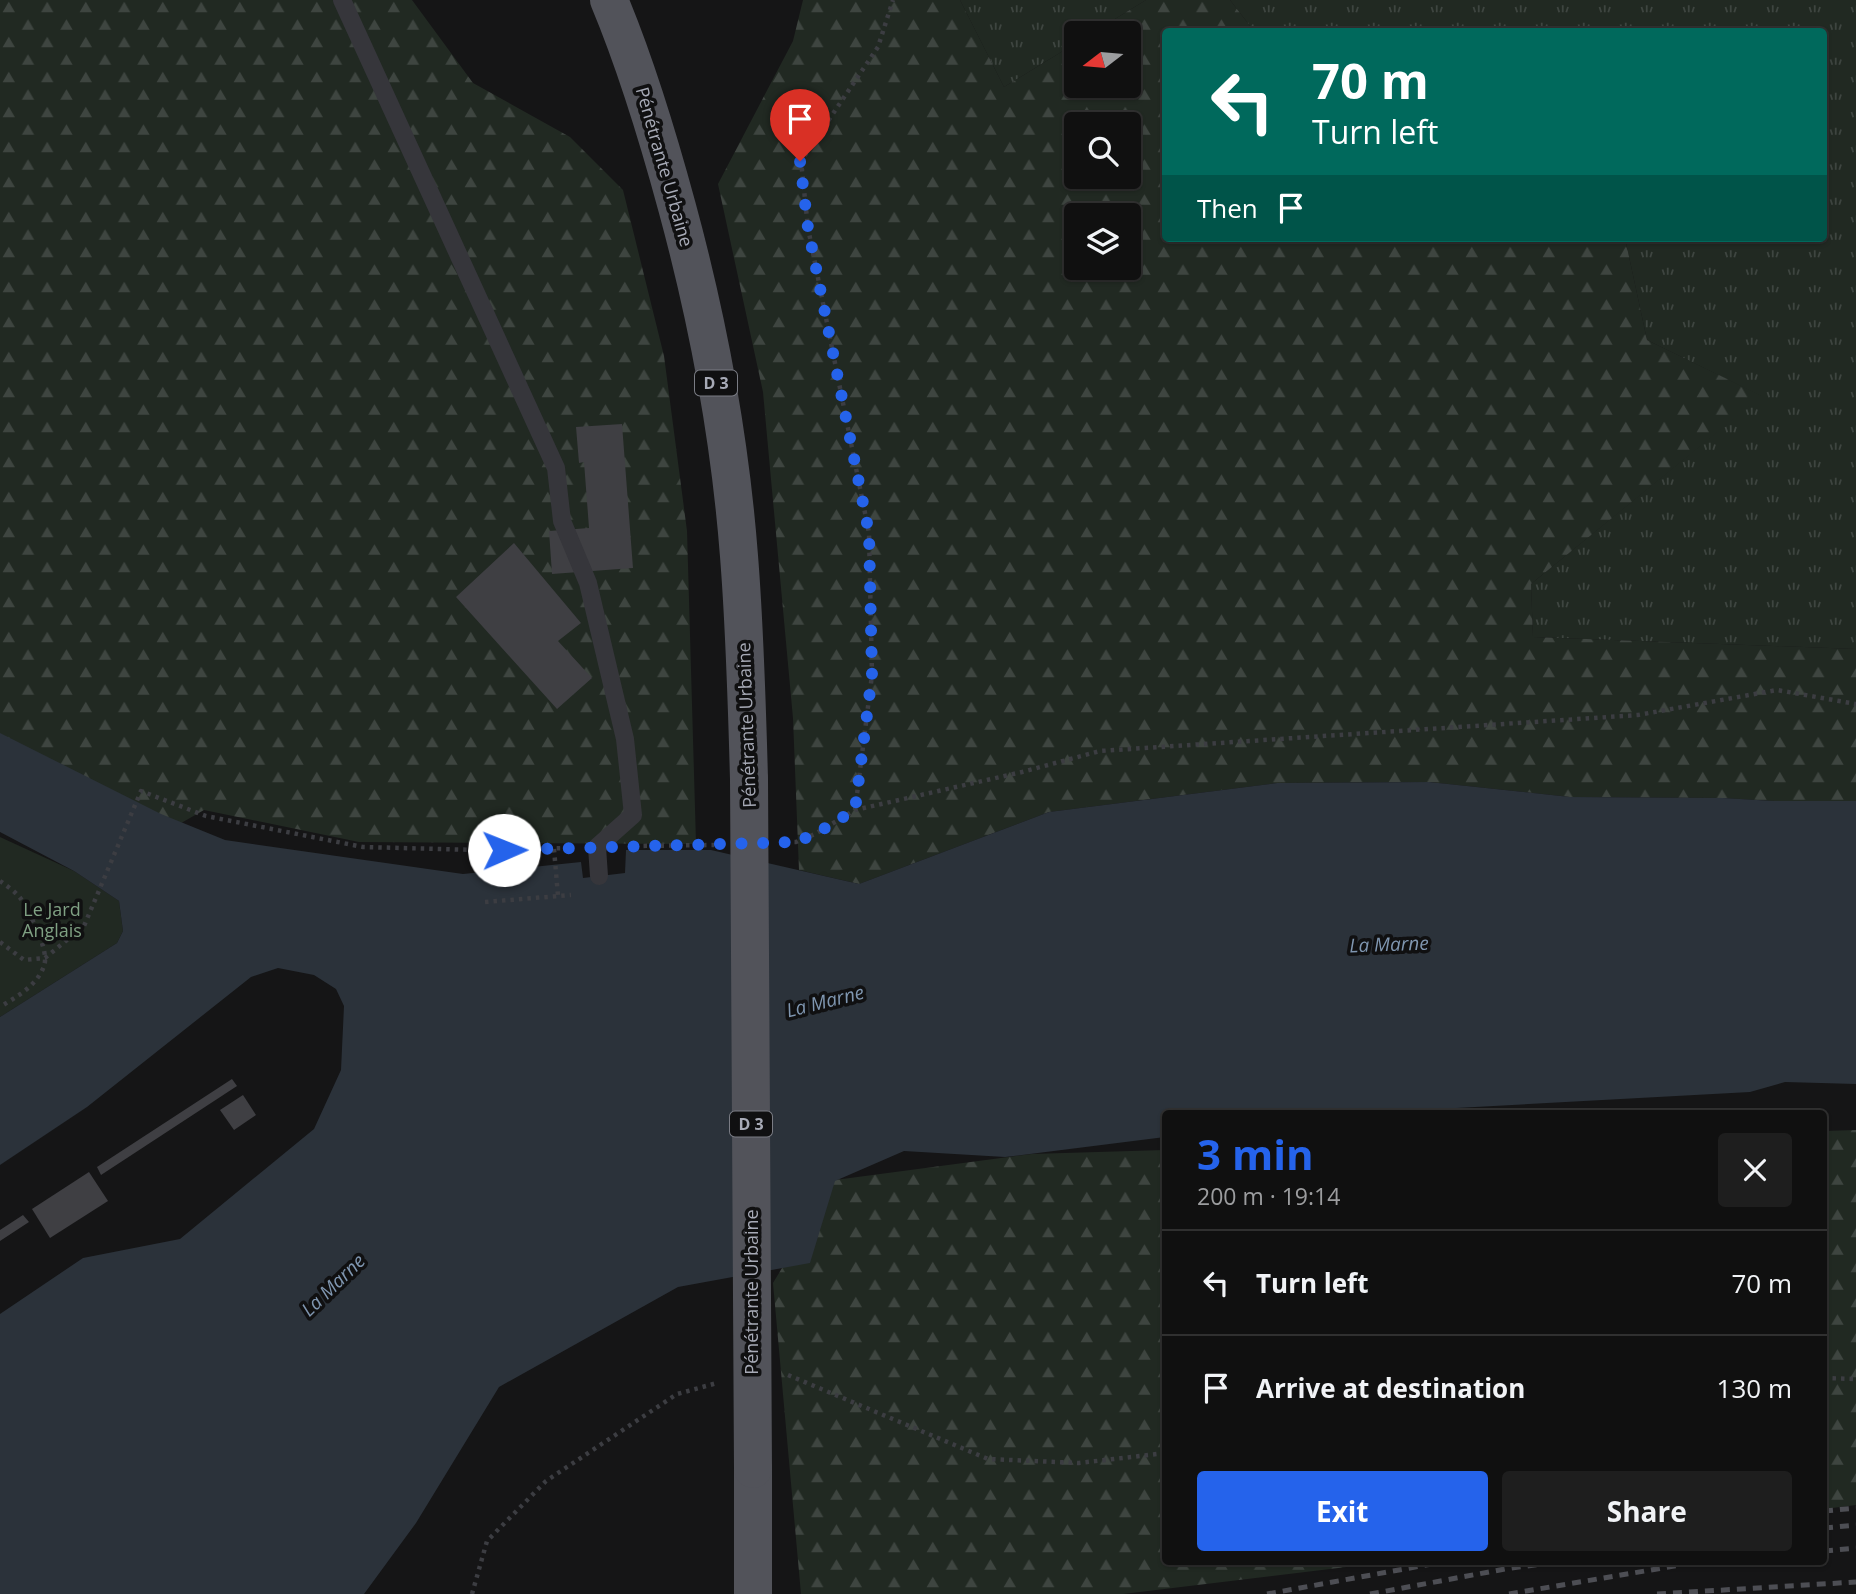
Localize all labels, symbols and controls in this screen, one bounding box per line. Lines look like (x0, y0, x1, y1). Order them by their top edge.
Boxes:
north arrow (1064, 21, 1141, 98)
map controls (1064, 21, 1141, 280)
text: 70 m (1312, 47, 1429, 113)
icon: left (1197, 56, 1288, 147)
street label: Pénétrante Urbaine (631, 84, 699, 249)
pin (770, 89, 830, 161)
icon: arrive (781, 100, 819, 138)
text: Turn left (1312, 110, 1438, 153)
button: search (1064, 112, 1141, 189)
icon: arrive (1272, 189, 1310, 227)
text: Then (1197, 190, 1258, 226)
button: layers (1064, 203, 1141, 280)
road number: D 3 (695, 370, 737, 396)
street label: Pénétrante Urbaine (731, 642, 761, 808)
position arrow (467, 813, 541, 887)
park label: Le Jard Anglais (22, 897, 82, 942)
water label: La Marne (1349, 930, 1429, 958)
water label: La Marne (783, 979, 867, 1023)
road number: D 3 (730, 1112, 772, 1136)
text: 3 min (1197, 1125, 1314, 1182)
button: close (1718, 1133, 1792, 1207)
text: 200 m · 19:14 (1197, 1180, 1340, 1212)
street label: Pénétrante Urbaine (739, 1209, 763, 1375)
water label: La Marne (295, 1248, 371, 1322)
icon: left (1197, 1264, 1235, 1302)
text: Turn left (1256, 1265, 1368, 1301)
text: 70 m (1731, 1265, 1792, 1301)
icon: arrive (1197, 1369, 1235, 1407)
text: Arrive at destination (1256, 1370, 1525, 1406)
text: 130 m (1717, 1370, 1792, 1406)
button: Exit (1197, 1471, 1488, 1551)
button: Share (1502, 1471, 1792, 1551)

